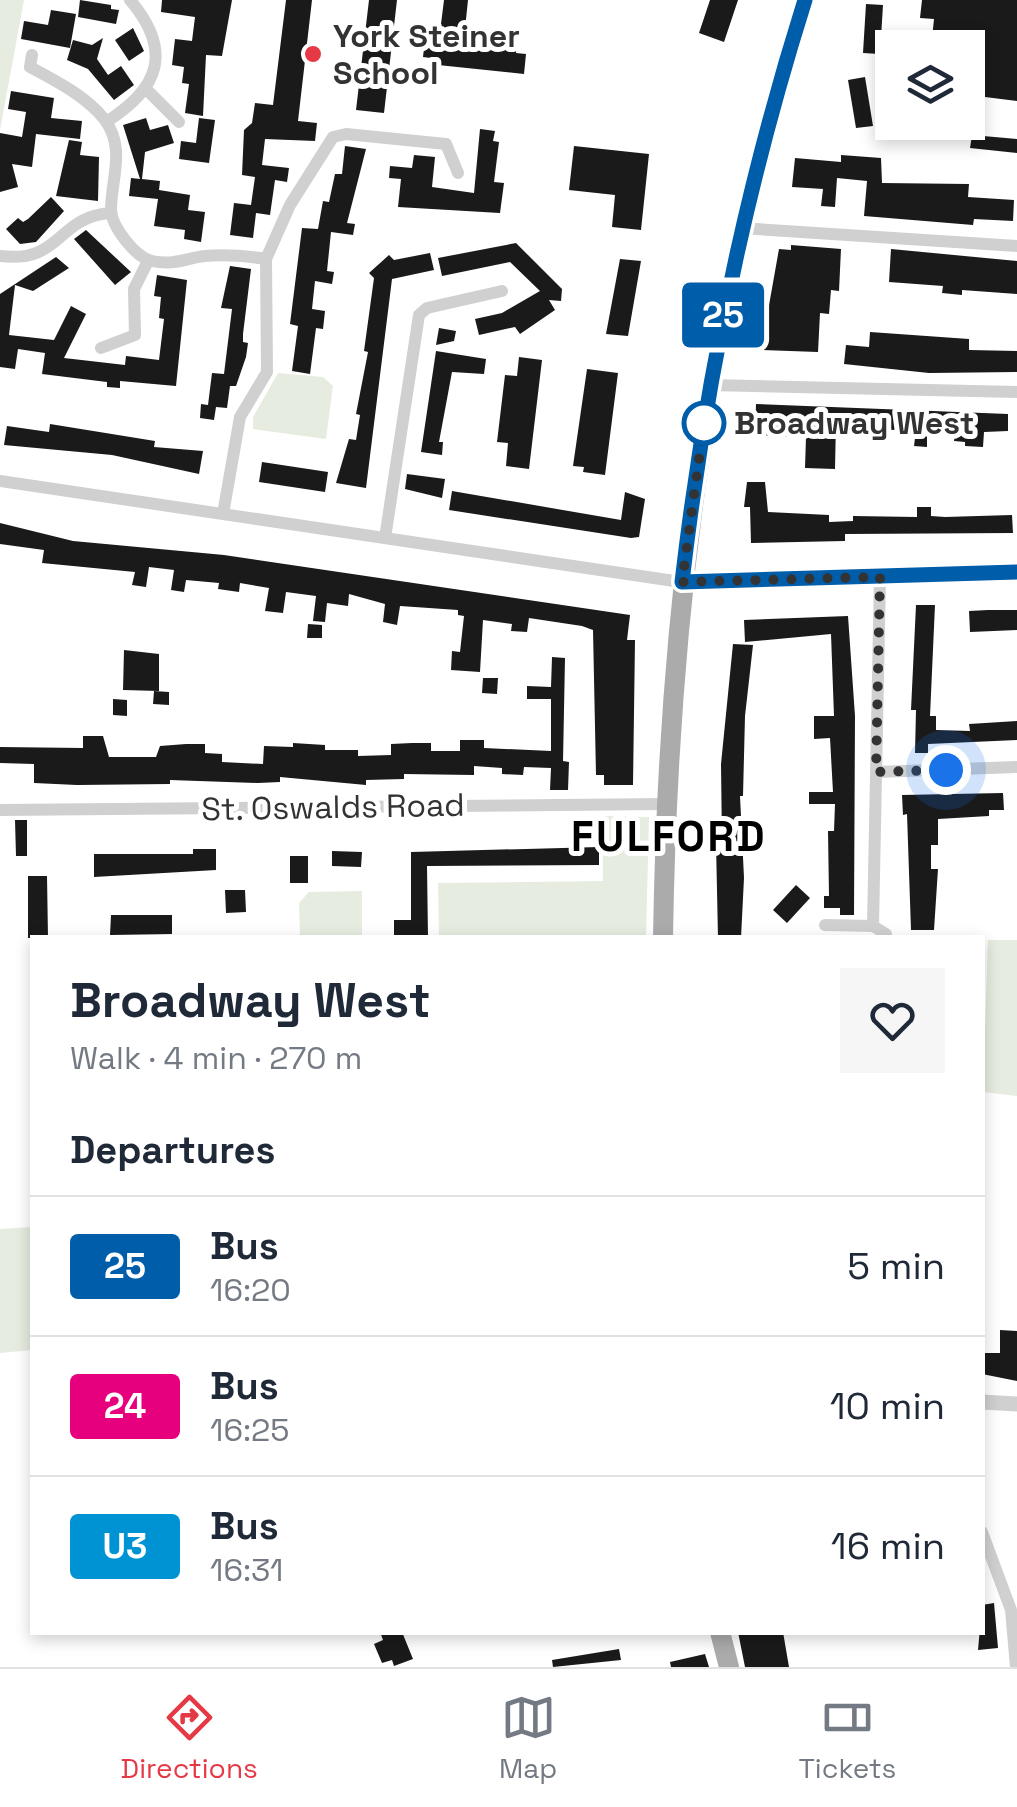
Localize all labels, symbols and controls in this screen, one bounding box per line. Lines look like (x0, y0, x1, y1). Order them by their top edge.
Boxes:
place label: York Steiner School (333, 16, 520, 93)
map controls (875, 30, 985, 140)
button: layers (875, 30, 985, 140)
marker: York Steiner School (302, 43, 324, 65)
line badge: 25 (678, 282, 768, 348)
text: 25 (702, 293, 744, 337)
marker: Broadway West (683, 402, 725, 444)
place label: Broadway West (734, 403, 974, 443)
your location (921, 745, 971, 795)
street label: St. Oswalds Road (201, 785, 465, 829)
district label: FULFORD (571, 810, 767, 863)
button: heart (840, 968, 945, 1073)
text: Broadway West (70, 970, 431, 1031)
text: Walk · 4 min · 270 m (70, 1038, 362, 1078)
text: Departures (70, 1126, 275, 1174)
text: Bus (210, 1222, 279, 1270)
text: 5 min (847, 1242, 945, 1290)
text: 25 (104, 1244, 146, 1288)
text: 16:20 (210, 1270, 291, 1310)
text: Bus (210, 1362, 279, 1410)
text: 10 min (830, 1382, 945, 1430)
text: 24 (104, 1384, 146, 1428)
text: 16:25 (210, 1410, 290, 1450)
text: Bus (210, 1502, 279, 1550)
text: 16 min (831, 1522, 945, 1570)
text: U3 (103, 1524, 147, 1568)
text: 16:31 (210, 1550, 283, 1590)
tab: Directions (121, 1690, 258, 1786)
tab: Map (499, 1690, 557, 1786)
tab: Tickets (799, 1690, 896, 1786)

